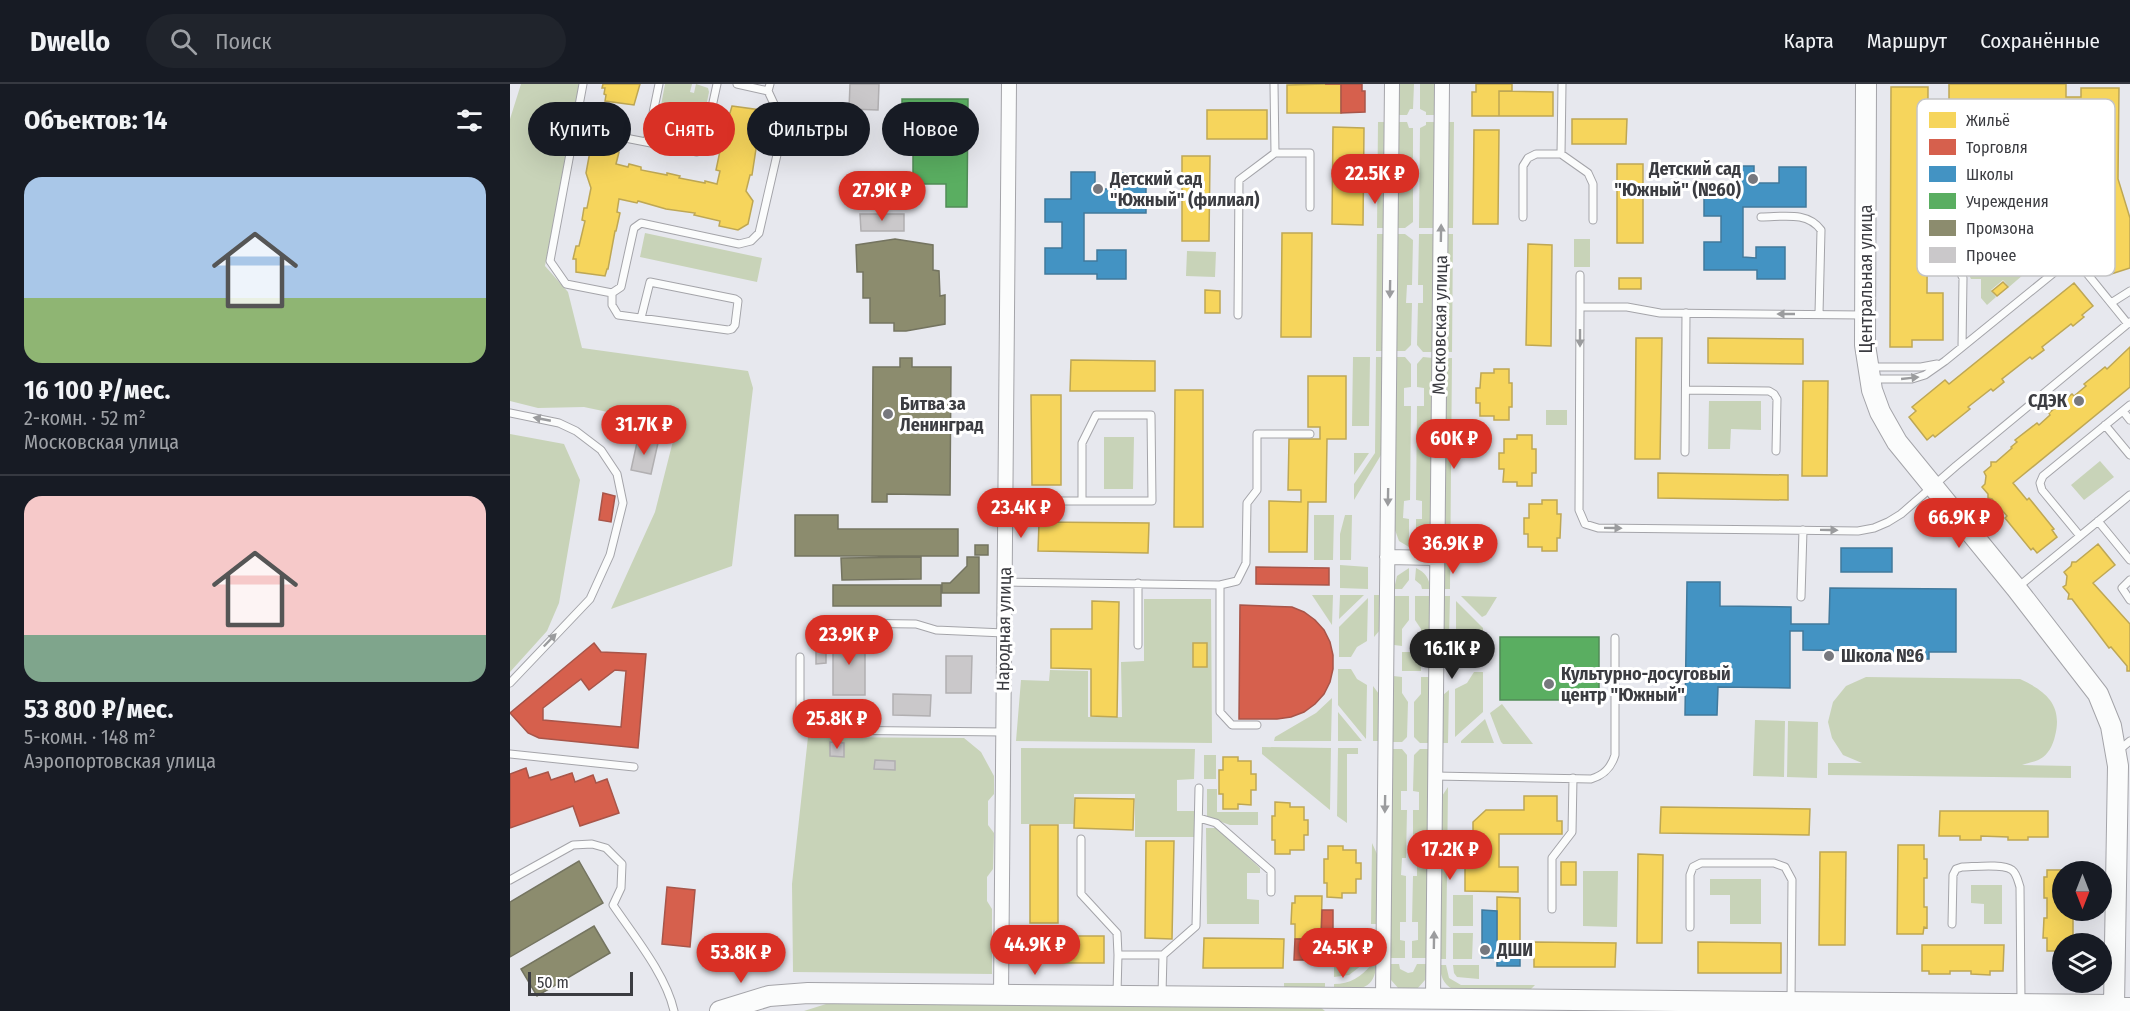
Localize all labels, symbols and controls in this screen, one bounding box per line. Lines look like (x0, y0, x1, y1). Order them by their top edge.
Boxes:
search box (146, 14, 566, 68)
text: Dwello (30, 25, 110, 58)
icon: search (167, 25, 200, 58)
text: Поиск (215, 28, 272, 55)
text: Карта (1784, 28, 1834, 54)
text: Маршрут (1867, 28, 1947, 54)
text: Сохранённые (1980, 28, 2100, 54)
legend (1917, 99, 2115, 276)
chip: Купить (528, 102, 631, 156)
chip: Снять (643, 102, 735, 156)
chip: Фильтры (747, 102, 870, 156)
chip: Новое (882, 102, 979, 156)
icon: filters (453, 104, 486, 137)
text: Объектов: 14 (24, 105, 167, 136)
text: Жильё (1966, 111, 2010, 130)
text: Торговля (1966, 138, 2028, 157)
pin: 22.5K ₽ (1320, 154, 1430, 205)
place label: Детский сад "Южный" (№60) (1614, 158, 1742, 201)
text: 22.5K ₽ (1345, 161, 1405, 185)
text: Школы (1966, 165, 2014, 184)
place label: Детский сад "Южный" (филиал) (1109, 168, 1260, 211)
pin: 27.9K ₽ (827, 171, 937, 222)
marker: Детский сад "Южный" (№60) (1746, 172, 1760, 186)
text: 27.9K ₽ (853, 178, 911, 202)
marker: Детский сад "Южный" (филиал) (1091, 182, 1105, 196)
text: Учреждения (1965, 192, 2049, 211)
street label: Центральная улица (1855, 204, 1877, 354)
icon: home (201, 216, 309, 324)
text: Промзона (1966, 219, 2034, 238)
one-way arrow (1436, 224, 1446, 243)
text: Прочее (1966, 246, 2016, 265)
street label: Московская улица (1428, 255, 1452, 395)
one-way arrow (1385, 280, 1395, 299)
one-way arrow (1776, 309, 1795, 319)
one-way arrow (1575, 328, 1584, 347)
one-way arrow (1900, 373, 1919, 383)
text: 16 100 ₽/мес. (24, 375, 170, 406)
place label: СДЭК (2028, 390, 2068, 412)
place label: Битва за Ленинград (900, 393, 983, 436)
marker: СДЭК (2072, 394, 2086, 408)
pin: 31.7K ₽ (589, 405, 699, 456)
text: 2-комн. · 52 m² (24, 406, 146, 430)
marker: Битва за Ленинград (881, 407, 895, 421)
text: 31.7K ₽ (615, 412, 673, 436)
one-way arrow (532, 414, 551, 423)
pin: 60K ₽ (1412, 419, 1496, 470)
text: 60K ₽ (1430, 426, 1478, 450)
text: Московская улица (24, 430, 179, 454)
one-way arrow (1383, 487, 1393, 506)
pin: 23.4K ₽ (966, 488, 1076, 539)
text: 23.4K ₽ (991, 495, 1051, 519)
pin: 66.9K ₽ (1904, 498, 2014, 549)
text: 66.9K ₽ (1928, 505, 1990, 529)
one-way arrow (1603, 523, 1622, 533)
pin: 36.9K ₽ (1398, 524, 1508, 575)
one-way arrow (1819, 525, 1838, 535)
text: 36.9K ₽ (1423, 531, 1484, 555)
icon: home (201, 535, 309, 643)
street label: Народная улица (992, 566, 1016, 691)
pin: 23.9K ₽ (794, 615, 904, 666)
text: 23.9K ₽ (819, 622, 879, 646)
pin: 16.1K ₽ (1397, 629, 1507, 680)
one-way arrow (543, 634, 557, 648)
text: 16.1K ₽ (1424, 636, 1480, 660)
place label: Школа №6 (1841, 645, 1924, 667)
marker: Школа №6 (1822, 649, 1836, 663)
place label: Культурно-досуговый центр "Южный" (1561, 663, 1731, 706)
marker: Культурно-досуговый центр "Южный" (1542, 677, 1556, 691)
text: 53 800 ₽/мес. (24, 694, 173, 725)
pin: 25.8K ₽ (782, 699, 892, 750)
text: 25.8K ₽ (807, 706, 867, 730)
text: 5-комн. · 148 m² (24, 725, 156, 749)
text: Аэропортовская улица (24, 749, 216, 773)
one-way arrow (1380, 794, 1390, 813)
pin: 17.2K ₽ (1395, 830, 1505, 881)
text: 17.2K ₽ (1421, 837, 1479, 861)
north arrow (2052, 861, 2112, 921)
map controls (2052, 861, 2112, 993)
pin: 44.9K ₽ (980, 925, 1090, 976)
pin: 24.5K ₽ (1288, 928, 1398, 979)
one-way arrow (1429, 931, 1439, 950)
text: 44.9K ₽ (1004, 932, 1066, 956)
pin: 53.8K ₽ (686, 933, 796, 984)
button: layers (2052, 933, 2112, 993)
text: 24.5K ₽ (1313, 935, 1373, 959)
place label: ДШИ (1496, 939, 1533, 961)
text: 53.8K ₽ (711, 940, 771, 964)
marker: ДШИ (1478, 943, 1492, 957)
scale bar (528, 969, 633, 996)
text: 50 m (537, 973, 569, 992)

